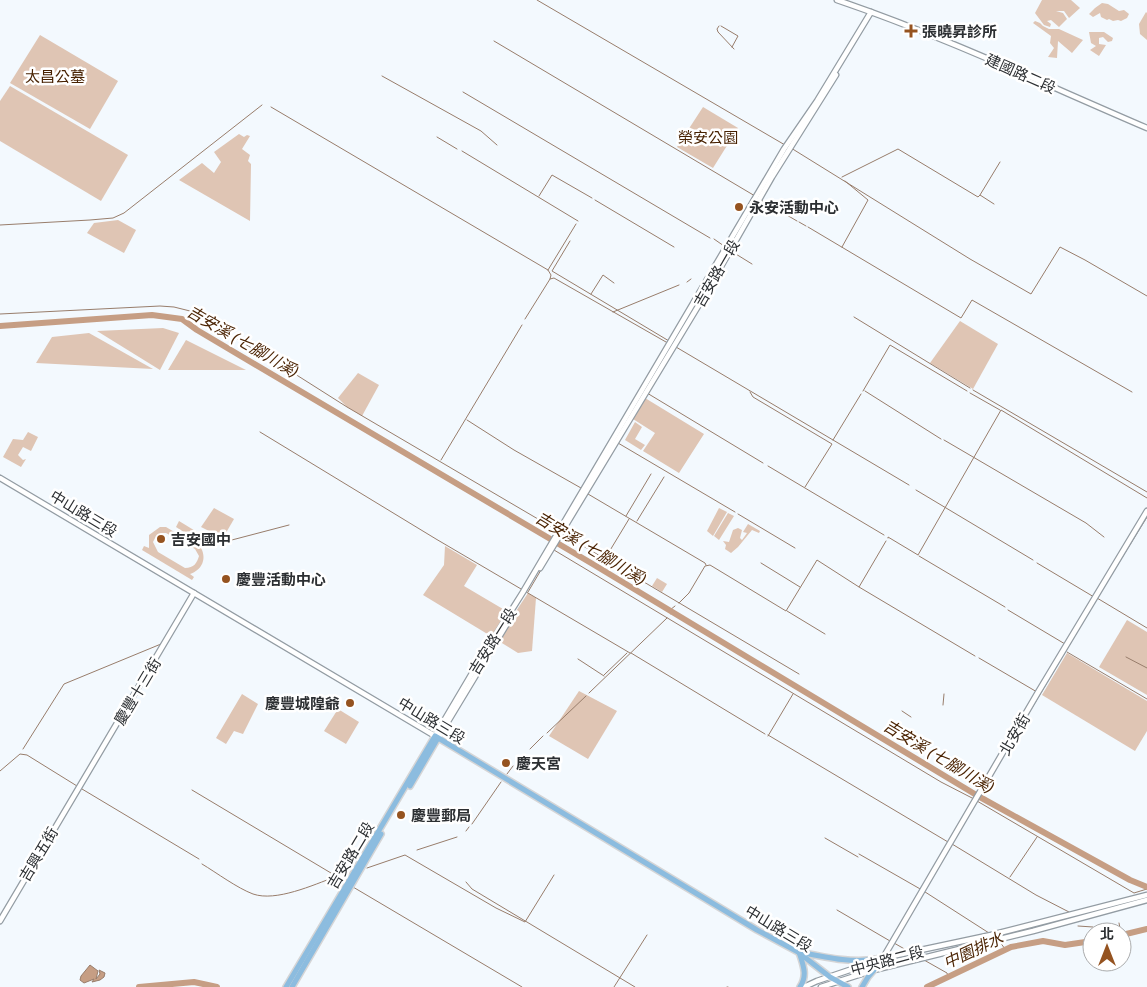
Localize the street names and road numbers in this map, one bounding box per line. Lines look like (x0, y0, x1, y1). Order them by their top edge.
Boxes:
street label: 建國路二段 (983, 49, 1059, 97)
street label: 吉安路一段 (689, 236, 743, 310)
street label: 中山路三段 (47, 485, 121, 541)
street label: 吉安路一段 (464, 604, 520, 678)
street label: 慶豐十三街 (109, 654, 165, 728)
street label: 中山路三段 (395, 692, 469, 748)
street label: 北安街 (994, 710, 1034, 758)
street label: 吉安路二段 (322, 818, 378, 892)
street label: 吉興五街 (14, 823, 62, 885)
street label: 中山路三段 (742, 900, 816, 956)
street label: 中央路二段 (848, 941, 926, 979)

